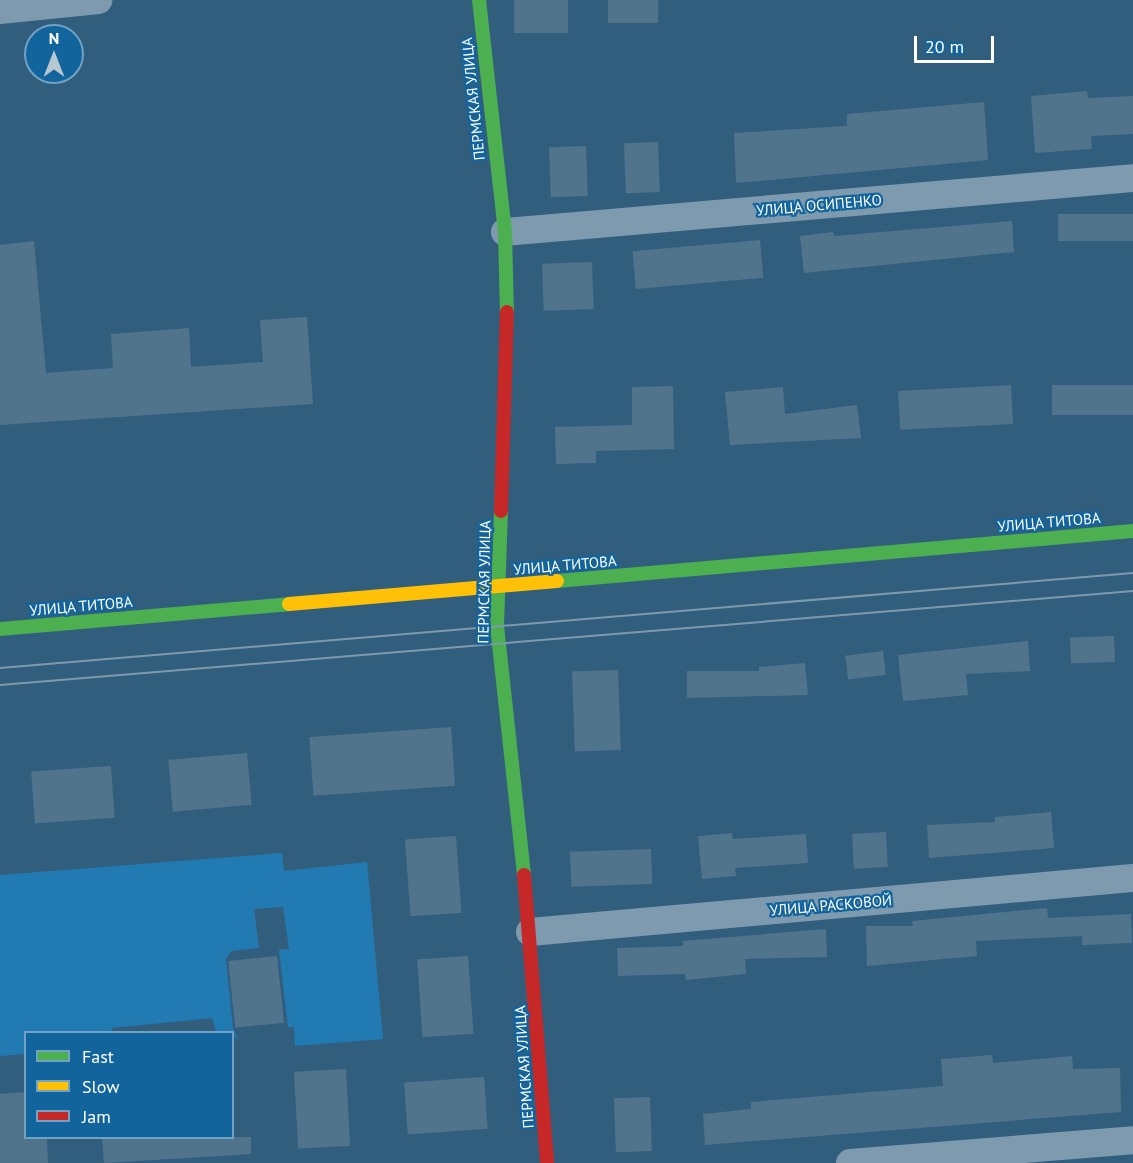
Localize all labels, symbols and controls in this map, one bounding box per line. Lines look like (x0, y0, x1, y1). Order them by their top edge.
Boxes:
north arrow (24, 24, 84, 84)
scale bar (917, 24, 996, 62)
text: N (49, 28, 59, 48)
text: 20 m (925, 35, 964, 58)
street label: ПЕРМСКАЯ УЛИЦА (458, 37, 488, 161)
street label: УЛИЦА ОСИПЕНКО (755, 191, 883, 219)
street label: УЛИЦА ТИТОВА (996, 508, 1102, 536)
street label: ПЕРМСКАЯ УЛИЦА (474, 520, 494, 644)
street label: УЛИЦА ТИТОВА (512, 551, 618, 579)
street label: УЛИЦА ТИТОВА (28, 592, 134, 620)
street label: УЛИЦА РАСКОВОЙ (769, 891, 893, 919)
street label: ПЕРМСКАЯ УЛИЦА (511, 1005, 537, 1129)
legend (24, 1031, 234, 1139)
text: Fast (82, 1045, 114, 1068)
text: Slow (82, 1075, 120, 1098)
text: Jam (82, 1105, 111, 1128)

